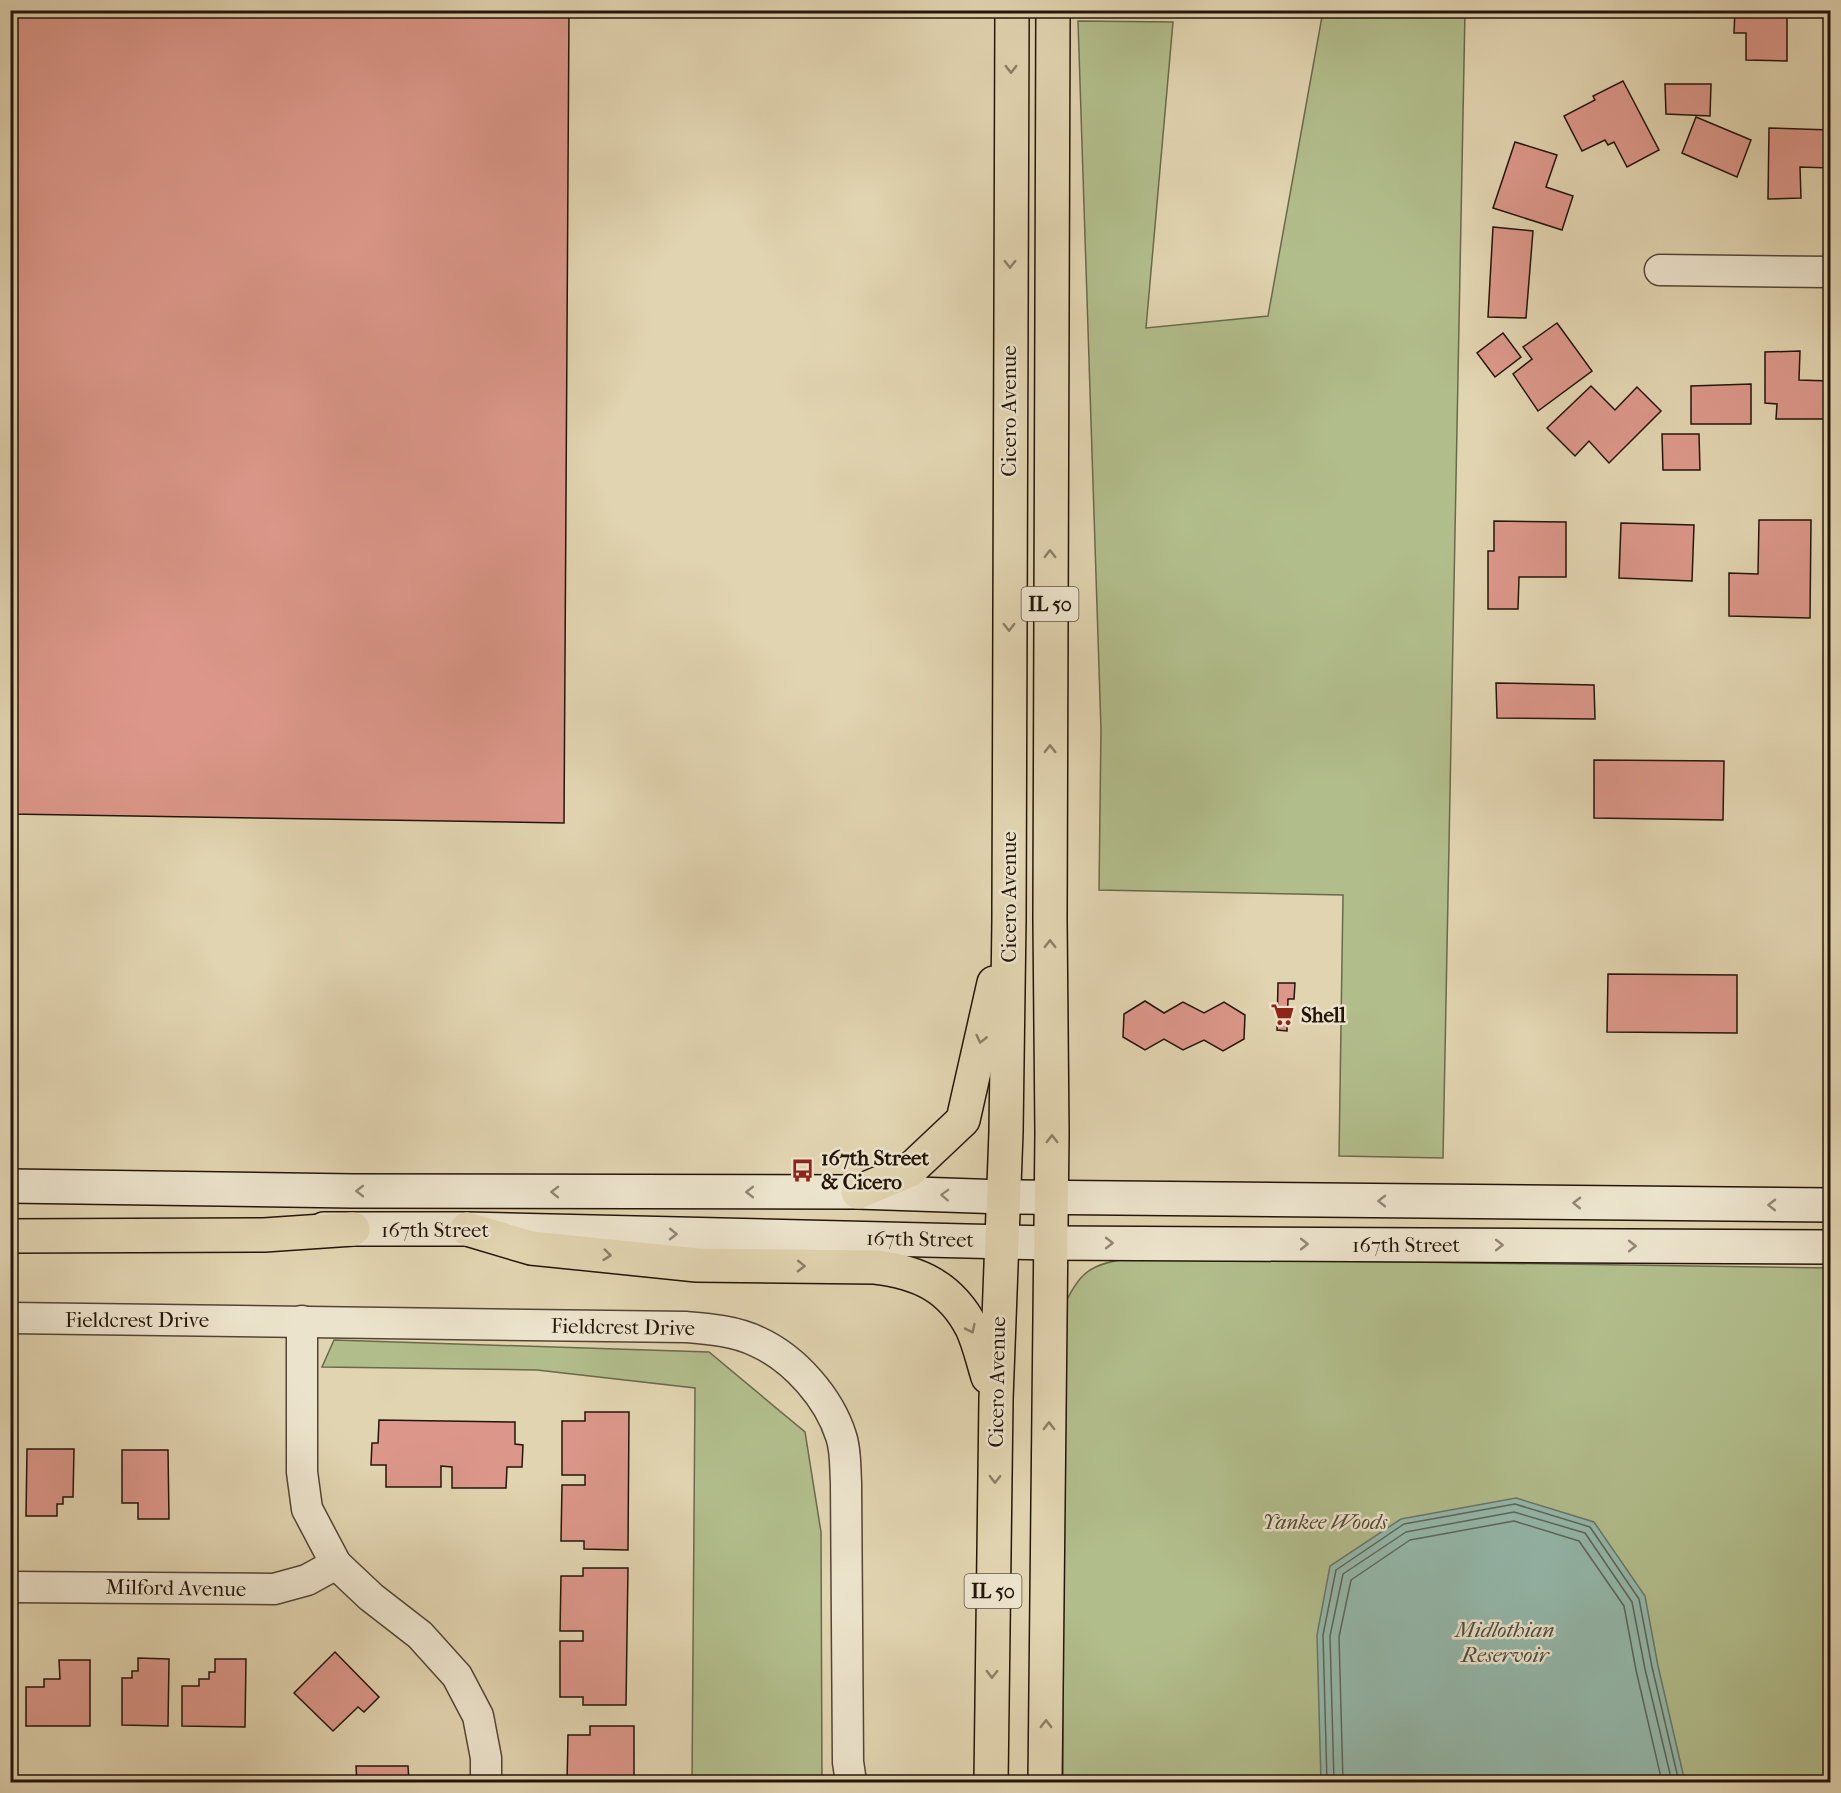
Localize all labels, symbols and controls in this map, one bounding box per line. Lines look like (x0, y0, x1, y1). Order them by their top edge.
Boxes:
one-way arrow (1005, 64, 1017, 73)
one-way arrow (1004, 259, 1016, 268)
street label: Cicero Avenue (997, 345, 1021, 477)
one-way arrow (1044, 550, 1056, 559)
road number: IL 50 (1022, 587, 1078, 621)
one-way arrow (1003, 622, 1015, 631)
one-way arrow (1044, 745, 1056, 754)
street label: Cicero Avenue (997, 831, 1021, 963)
one-way arrow (1044, 940, 1056, 949)
supermarket icon: Shell (1270, 1002, 1296, 1028)
place label: Shell (1301, 1003, 1346, 1027)
one-way arrow (976, 1033, 989, 1043)
one-way arrow (1046, 1135, 1058, 1144)
place label: 167th Street & Cicero (821, 1146, 929, 1194)
bus stop icon: 167th Street & Cicero (790, 1157, 816, 1183)
one-way arrow (356, 1185, 365, 1197)
one-way arrow (551, 1185, 560, 1198)
one-way arrow (746, 1186, 755, 1198)
one-way arrow (941, 1189, 950, 1202)
one-way arrow (1378, 1195, 1387, 1207)
one-way arrow (1573, 1197, 1582, 1209)
one-way arrow (1768, 1198, 1777, 1211)
street label: 167th Street (381, 1218, 489, 1242)
street label: 167th Street (866, 1226, 975, 1252)
one-way arrow (668, 1228, 677, 1240)
street label: 167th Street (1352, 1233, 1460, 1257)
one-way arrow (1105, 1237, 1114, 1249)
one-way arrow (1300, 1238, 1309, 1250)
one-way arrow (1495, 1239, 1504, 1251)
one-way arrow (1628, 1240, 1637, 1252)
one-way arrow (602, 1248, 611, 1261)
one-way arrow (797, 1260, 806, 1272)
street label: Fieldcrest Drive (65, 1308, 209, 1332)
street label: Fieldcrest Drive (551, 1314, 695, 1340)
street label: Cicero Avenue (984, 1316, 1010, 1448)
one-way arrow (964, 1323, 976, 1334)
one-way arrow (1043, 1422, 1055, 1431)
one-way arrow (989, 1474, 1001, 1483)
park label: Yankee Woods (1263, 1510, 1388, 1534)
road number: IL 50 (964, 1574, 1022, 1608)
street label: Milford Avenue (105, 1575, 247, 1601)
water label: Midlothian Reservoir (1453, 1617, 1555, 1668)
one-way arrow (986, 1669, 998, 1678)
one-way arrow (1040, 1720, 1052, 1729)

